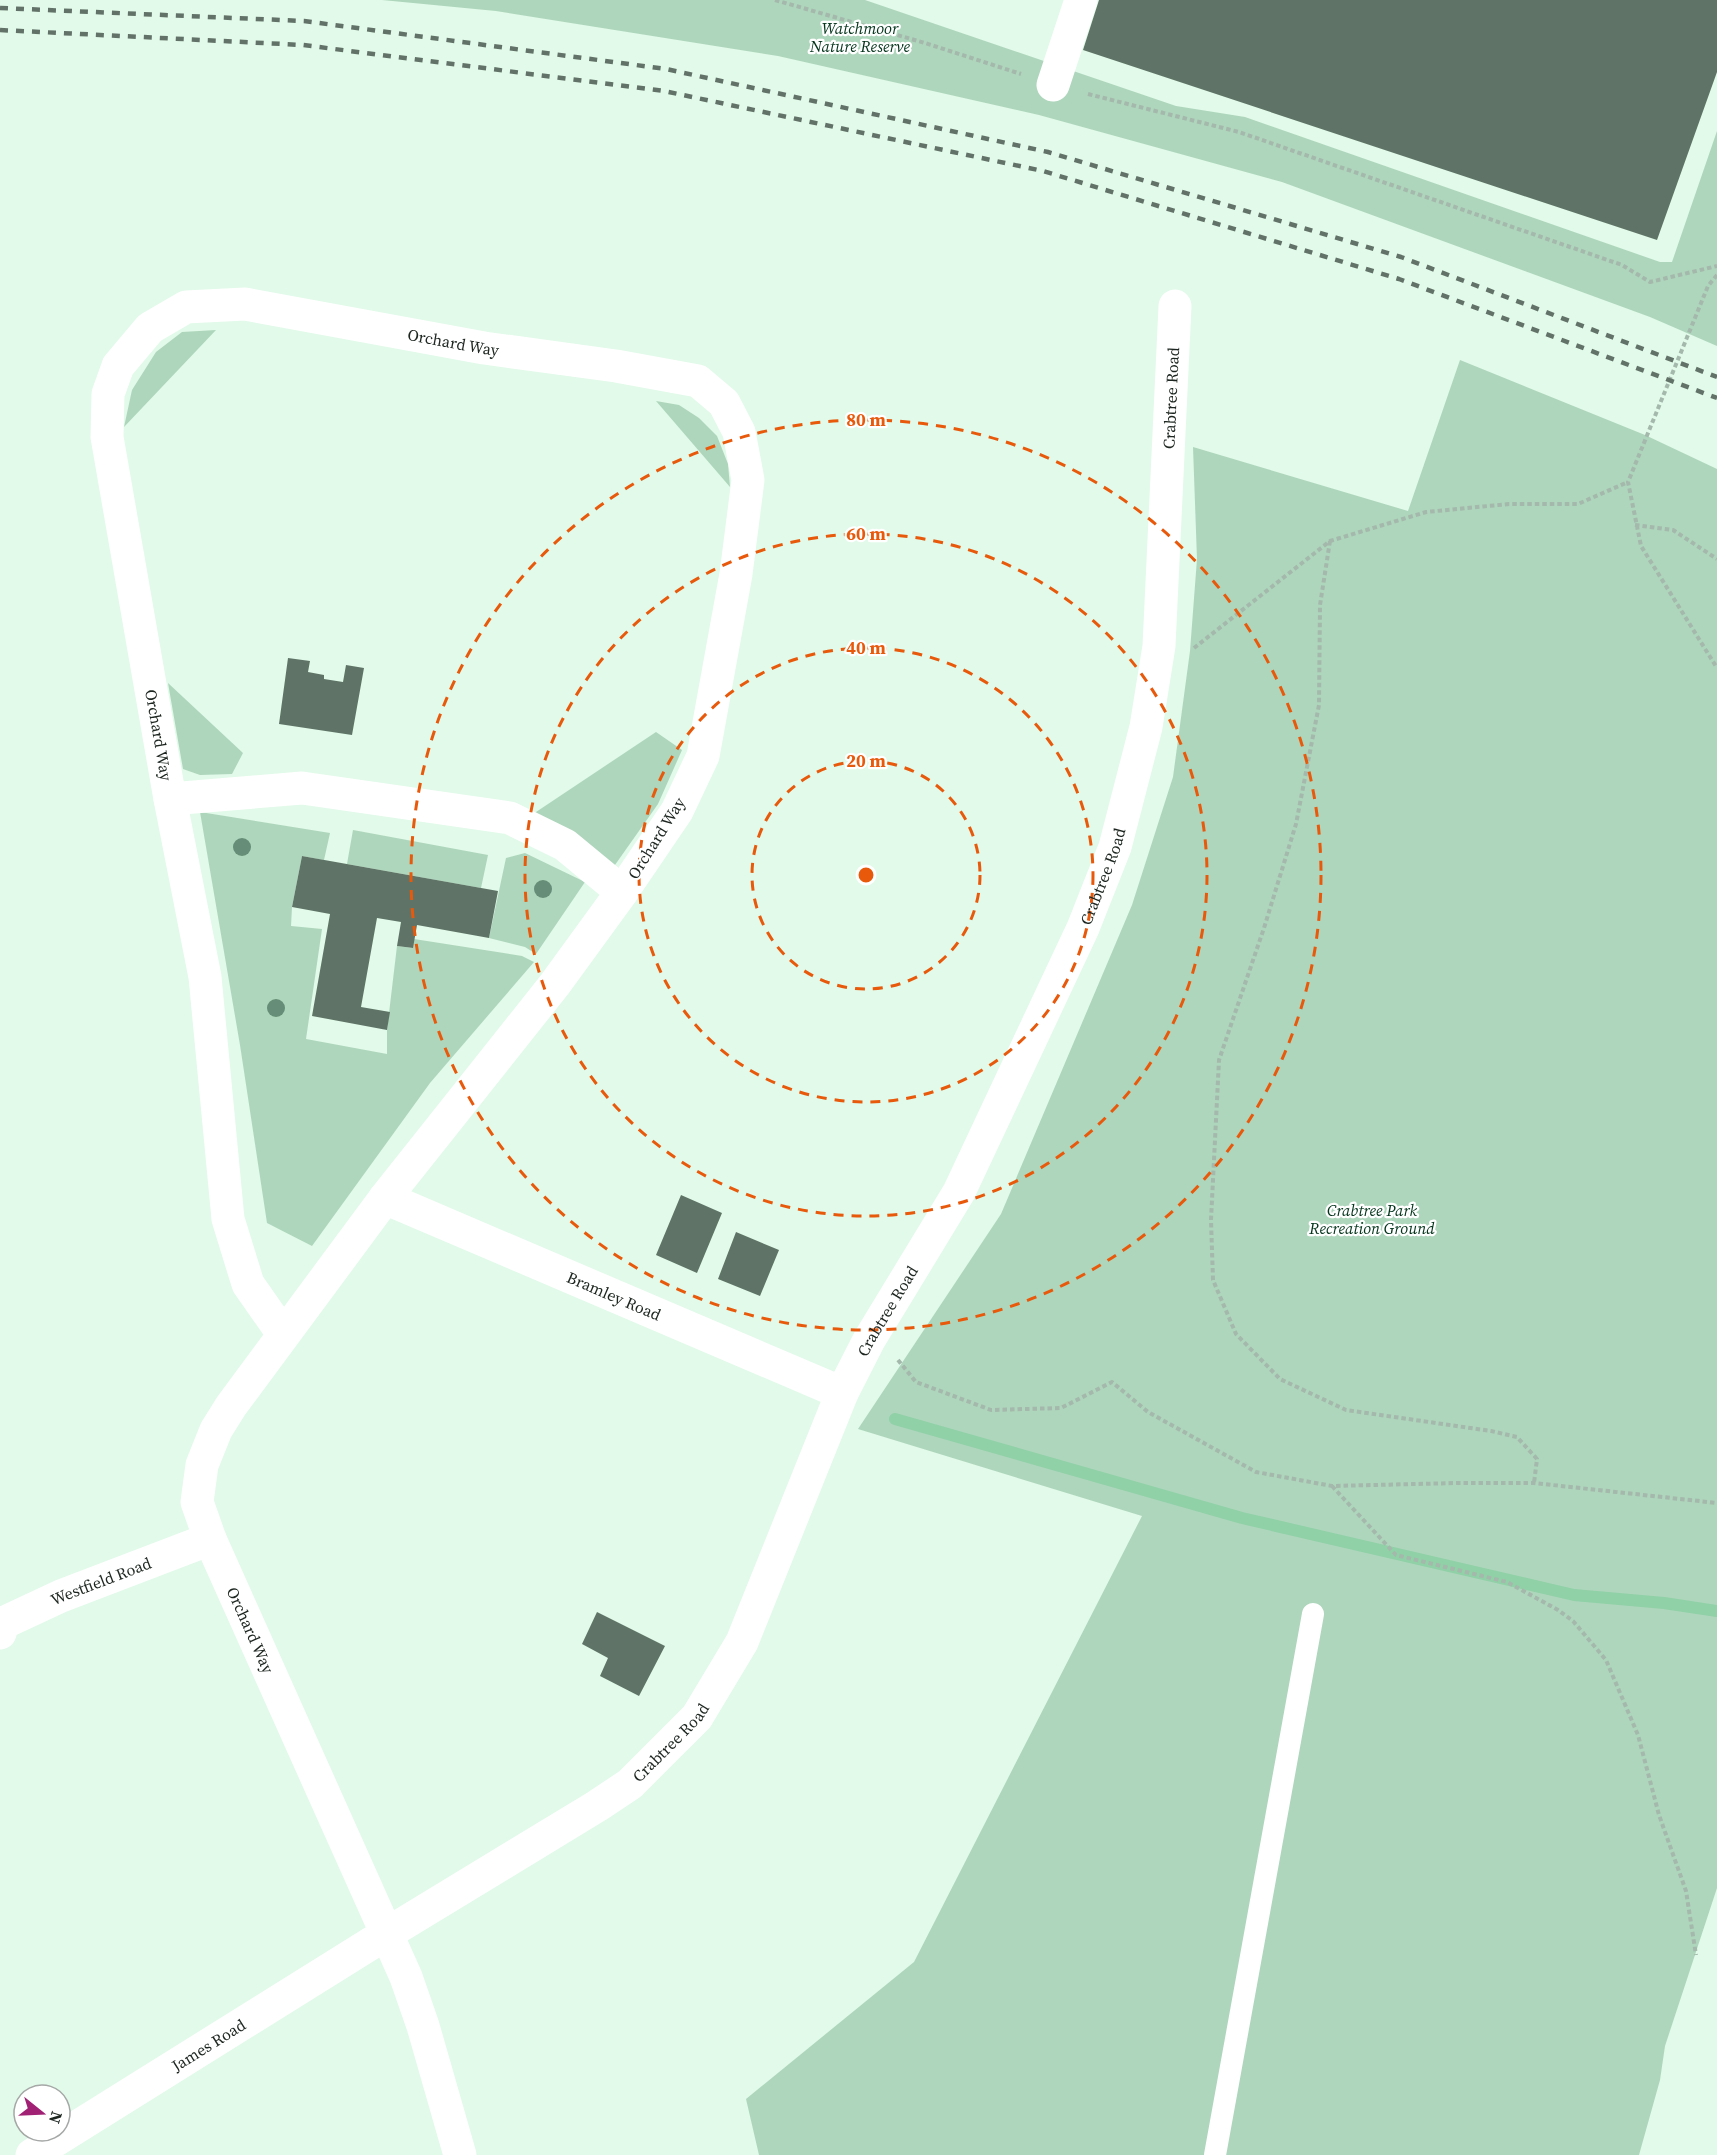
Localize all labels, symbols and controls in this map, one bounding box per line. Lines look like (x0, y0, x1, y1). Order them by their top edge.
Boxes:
park label: Watchmoor Nature Reserve (809, 17, 910, 57)
street label: Orchard Way (406, 323, 501, 361)
street label: Crabtree Road (1157, 347, 1184, 450)
text: 80 m (846, 407, 886, 432)
text: 60 m (846, 521, 886, 546)
text: 40 m (846, 635, 886, 660)
street label: Orchard Way (140, 687, 178, 783)
text: 20 m (846, 748, 886, 773)
street label: Orchard Way (622, 792, 690, 883)
street label: Crabtree Road (1074, 826, 1130, 928)
centre of rings (856, 865, 876, 885)
park label: Crabtree Park Recreation Ground (1308, 1199, 1435, 1239)
street label: Crabtree Road (852, 1261, 923, 1360)
street label: Bramley Road (564, 1266, 664, 1326)
street label: Westfield Road (47, 1552, 154, 1610)
street label: Orchard Way (222, 1583, 280, 1678)
street label: Crabtree Road (627, 1699, 714, 1787)
street label: James Road (166, 2013, 250, 2077)
north arrow (12, 2083, 72, 2143)
text: N (44, 2109, 69, 2127)

